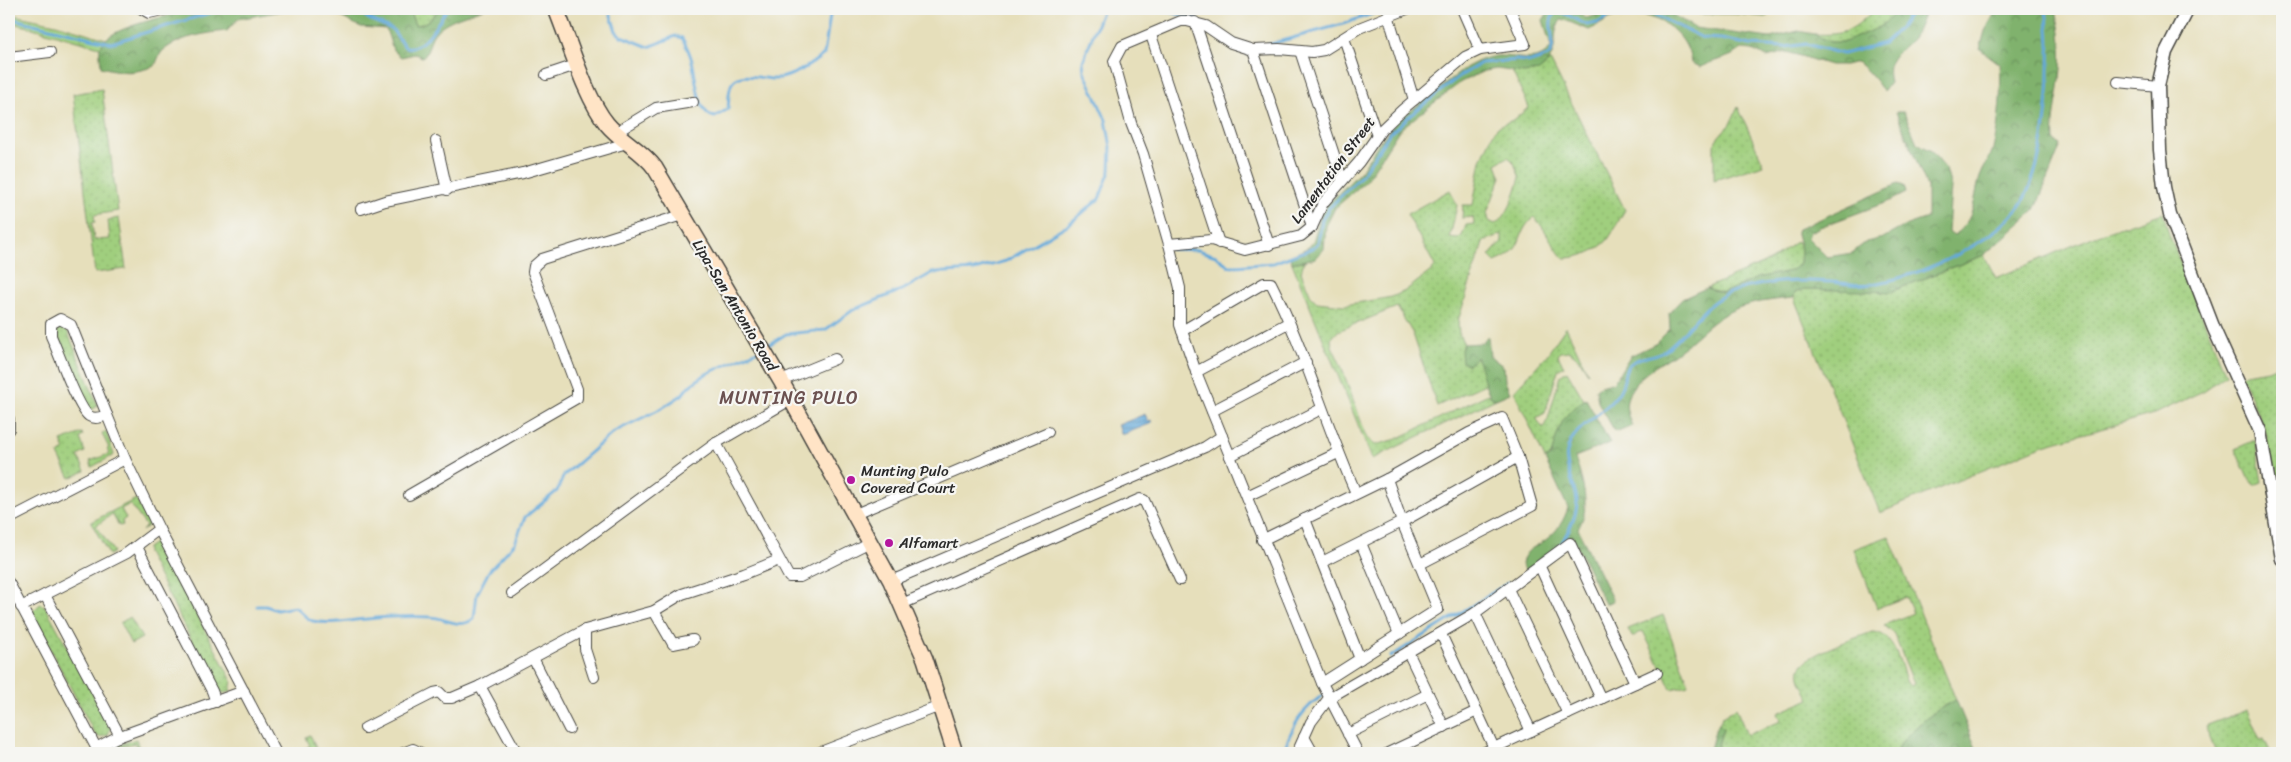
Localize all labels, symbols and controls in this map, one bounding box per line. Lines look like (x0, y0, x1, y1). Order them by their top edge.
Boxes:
street label: Lamentation Street (1284, 110, 1382, 229)
street label: Lipa-San Antonio Road (685, 234, 785, 377)
district label: MUNTING PULO (719, 382, 859, 414)
place label: Munting Pulo Covered Court (861, 458, 956, 501)
marker: Munting Pulo Covered Court (845, 474, 857, 486)
place label: Alfamart (898, 530, 959, 556)
marker: Alfamart (883, 537, 895, 549)

